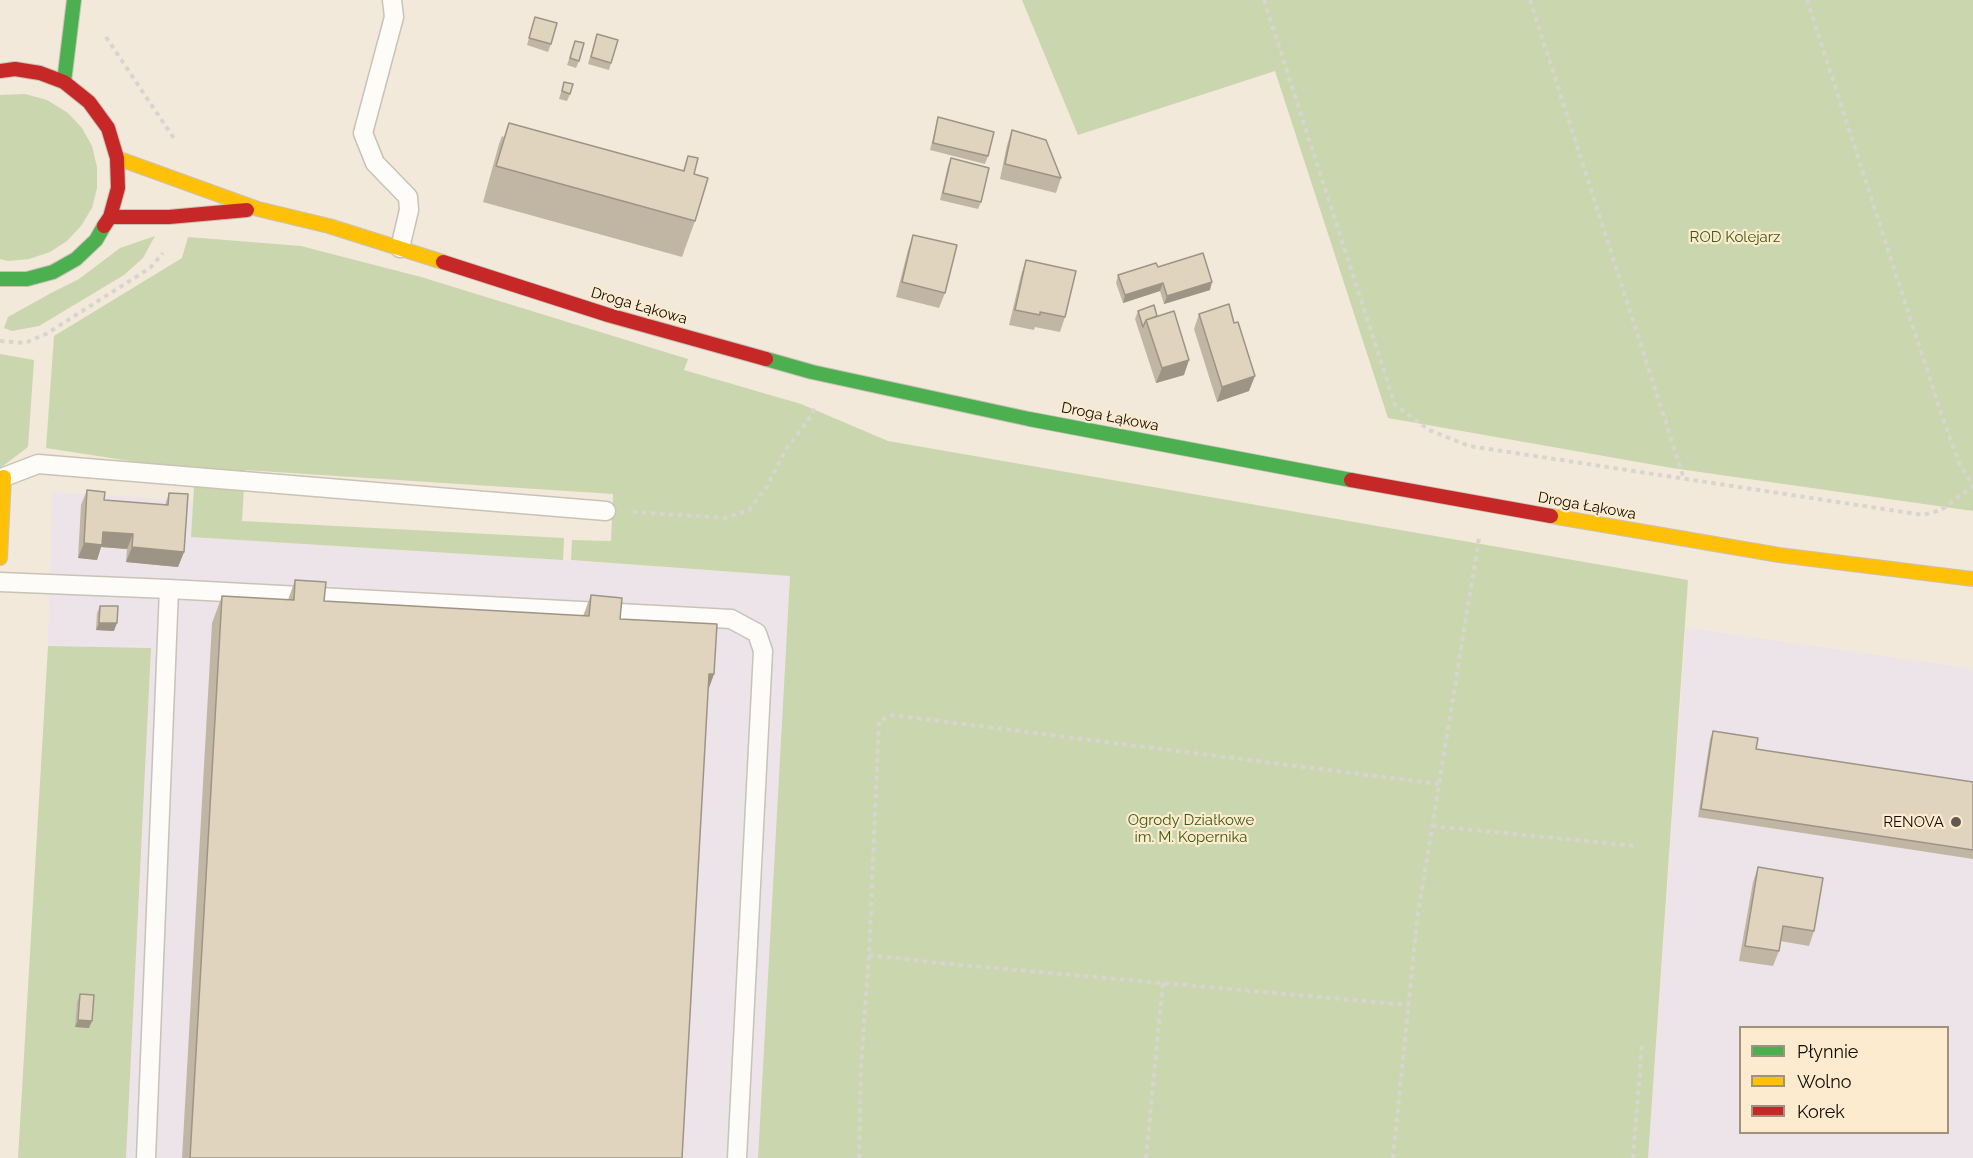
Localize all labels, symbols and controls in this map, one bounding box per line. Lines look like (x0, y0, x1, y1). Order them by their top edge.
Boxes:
park label: ROD Kolejarz (1690, 228, 1780, 246)
street label: Droga Łąkowa (589, 284, 689, 328)
street label: Droga Łąkowa (1060, 399, 1160, 435)
street label: Droga Łąkowa (1537, 489, 1637, 523)
park label: Ogrody Działkowe im. M. Kopernika (1128, 811, 1254, 846)
place label: RENOVA (1883, 813, 1944, 831)
marker: RENOVA (1949, 815, 1963, 829)
legend (1739, 1026, 1949, 1134)
text: Płynnie (1797, 1041, 1858, 1062)
text: Wolno (1797, 1071, 1851, 1092)
text: Korek (1797, 1101, 1845, 1122)

